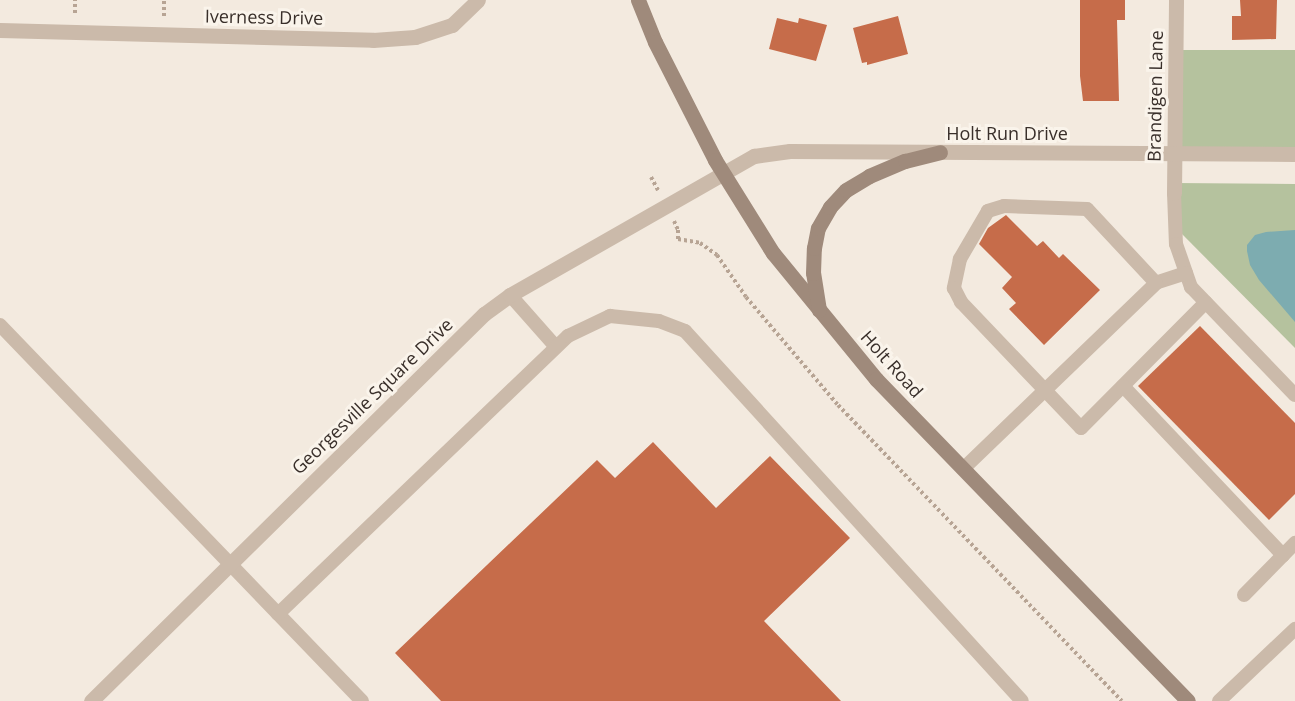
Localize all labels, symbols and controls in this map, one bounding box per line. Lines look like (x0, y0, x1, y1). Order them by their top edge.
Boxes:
street label: Iverness Drive (205, 5, 323, 29)
street label: Brandigen Lane (1143, 30, 1167, 162)
street label: Holt Run Drive (946, 122, 1068, 144)
street label: Georgesville Square Drive (287, 313, 457, 479)
street label: Holt Road (856, 326, 928, 402)

